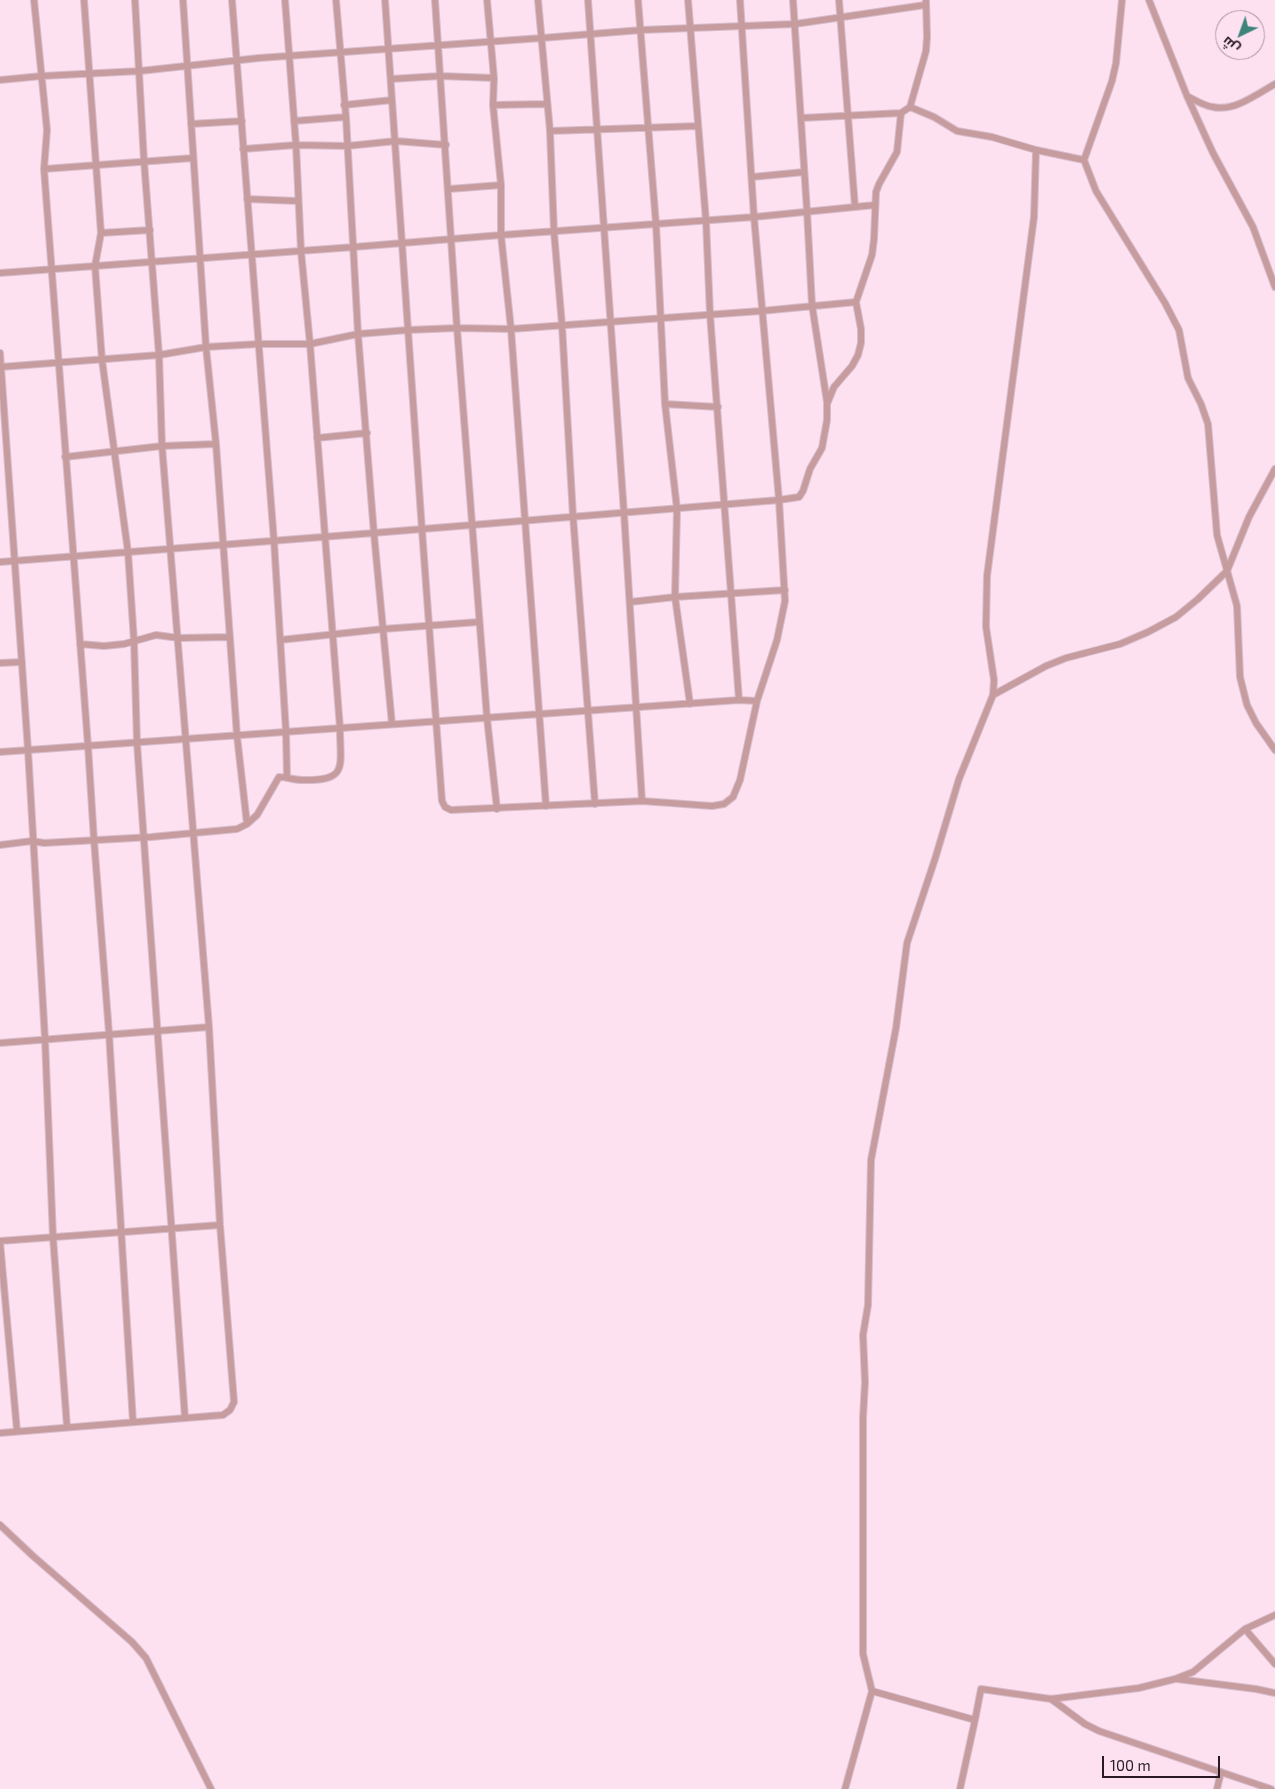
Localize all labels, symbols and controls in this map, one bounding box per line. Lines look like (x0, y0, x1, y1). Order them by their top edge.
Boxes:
north arrow (1215, 10, 1265, 60)
text: ش (1218, 33, 1243, 58)
scale bar (1105, 1746, 1222, 1778)
text: 100 m (1110, 1756, 1151, 1774)

